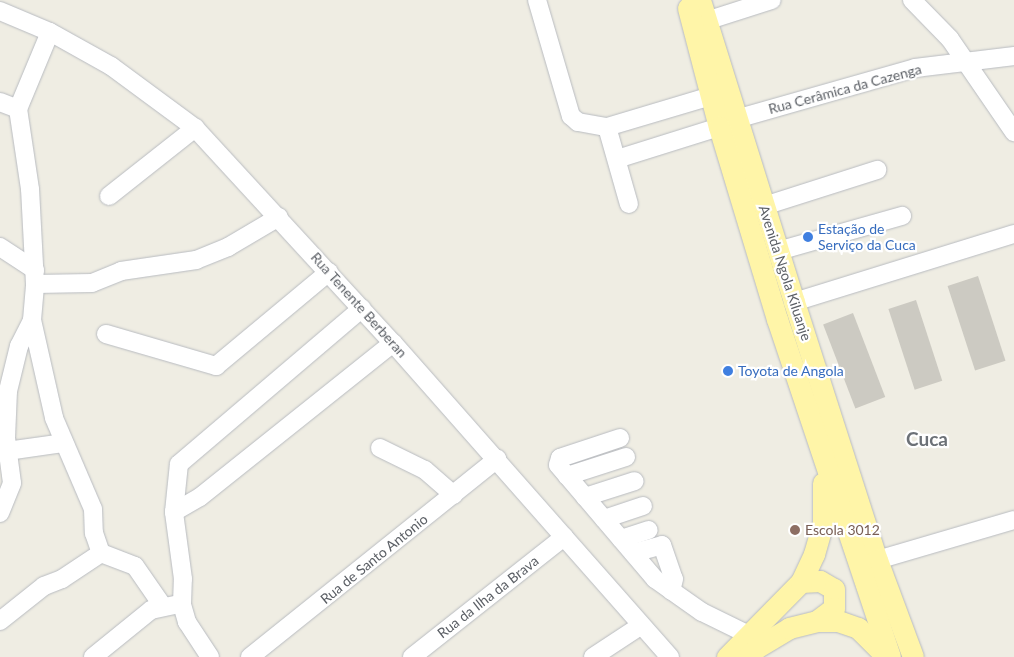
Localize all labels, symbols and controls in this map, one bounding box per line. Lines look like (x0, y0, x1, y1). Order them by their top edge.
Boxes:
street label: Rua Cerâmica da Cazenga (767, 60, 923, 118)
street label: Avenida Ngola Kiluanje (755, 203, 815, 343)
place label: Estação de Serviço da Cuca (818, 221, 916, 253)
marker: Estação de Serviço da Cuca (802, 231, 814, 243)
street label: Rua Tenente Berberan (307, 249, 411, 361)
place label: Toyota de Angola (738, 363, 844, 379)
marker: Toyota de Angola (722, 365, 734, 377)
district label: Cuca (906, 428, 948, 450)
street label: Rua de Santo Antonio (317, 510, 431, 608)
place label: Escola 3012 (805, 522, 880, 538)
marker: Escola 3012 (789, 524, 801, 536)
street label: Rua da Ilha da Brava (434, 552, 542, 642)

